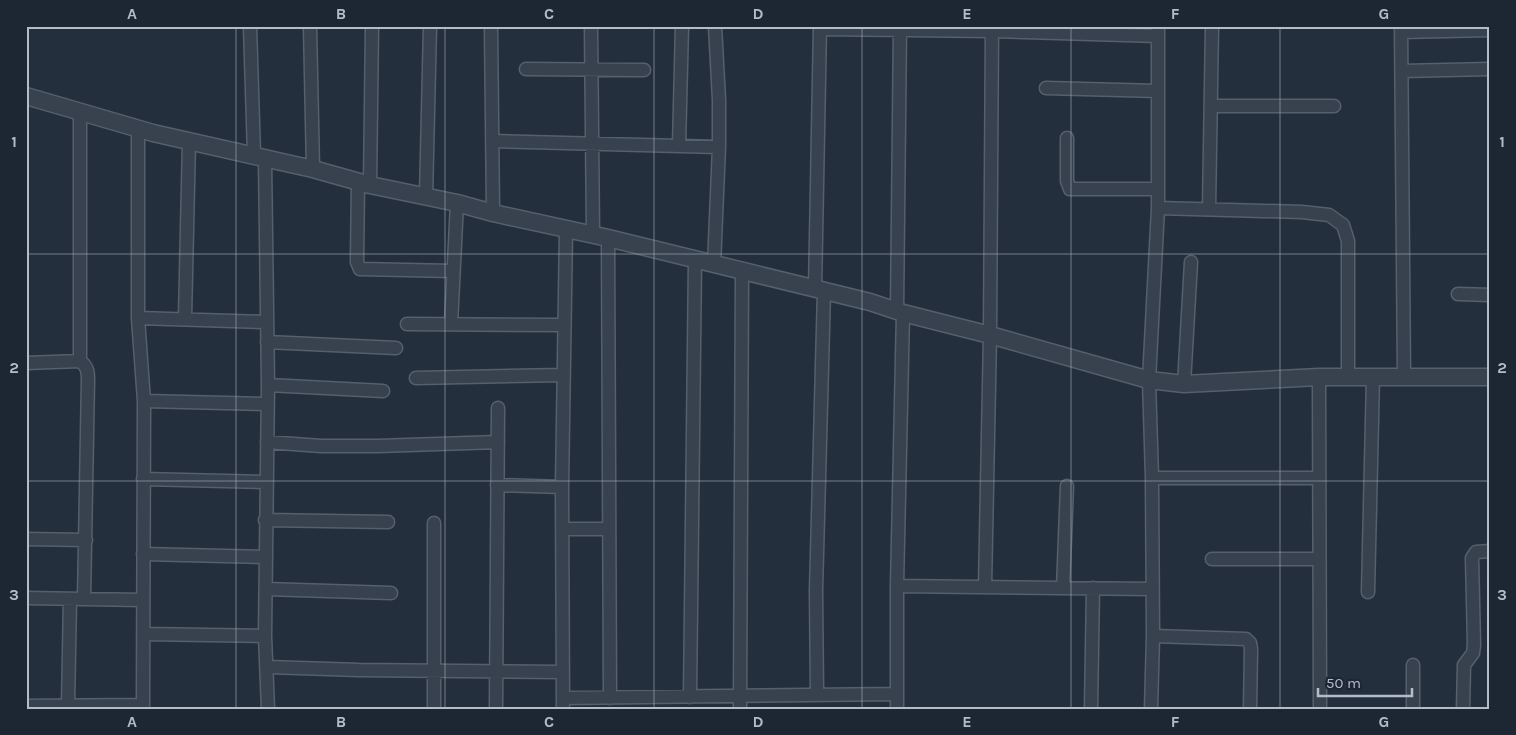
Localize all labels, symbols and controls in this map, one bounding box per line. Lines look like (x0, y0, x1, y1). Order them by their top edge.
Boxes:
text: A (127, 4, 137, 23)
text: B (336, 4, 346, 23)
text: C (544, 4, 554, 23)
text: D (753, 4, 764, 23)
text: E (962, 4, 972, 23)
text: F (1171, 4, 1180, 23)
text: G (1379, 4, 1389, 23)
text: 1 (11, 132, 17, 151)
text: 1 (1499, 132, 1505, 151)
text: 2 (9, 358, 19, 377)
text: 2 (1497, 358, 1507, 377)
text: 3 (9, 585, 19, 604)
text: 3 (1497, 585, 1507, 604)
scale bar (1318, 665, 1412, 697)
text: 50 m (1326, 674, 1361, 692)
text: A (127, 712, 137, 731)
text: B (336, 712, 346, 731)
text: C (544, 712, 554, 731)
text: D (753, 712, 764, 731)
text: E (962, 712, 972, 731)
text: F (1171, 712, 1180, 731)
text: G (1379, 712, 1389, 731)

